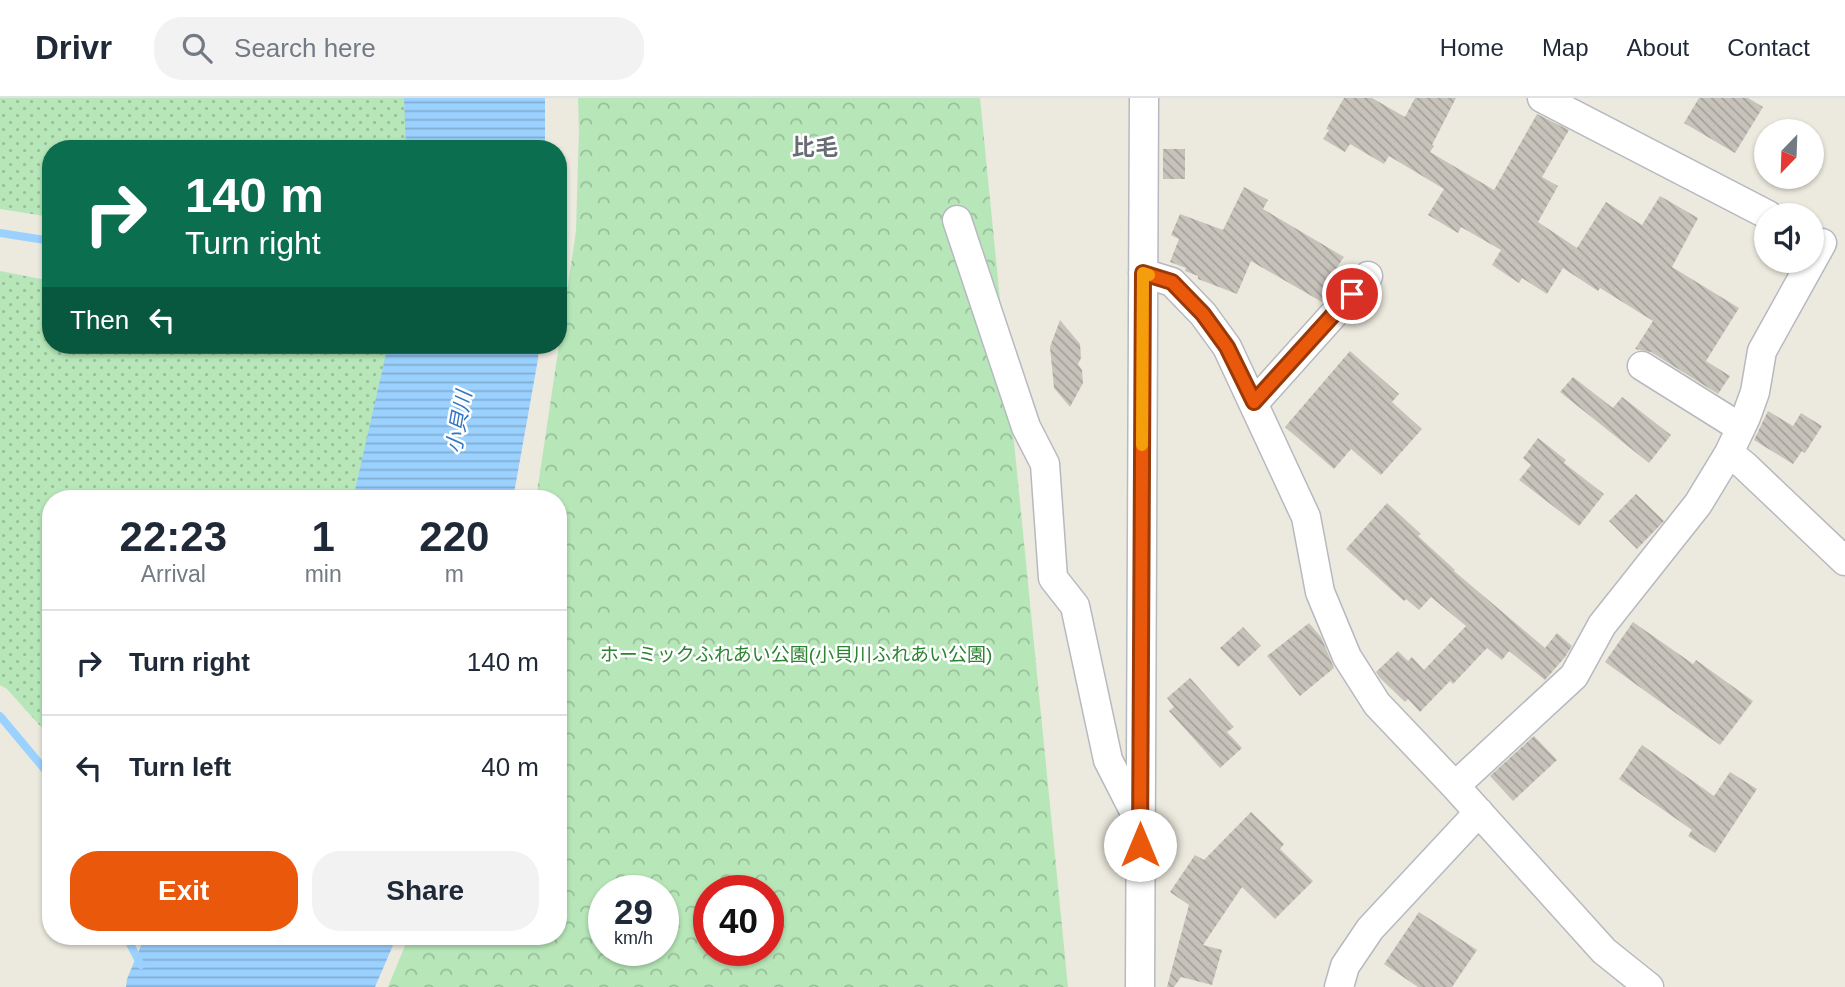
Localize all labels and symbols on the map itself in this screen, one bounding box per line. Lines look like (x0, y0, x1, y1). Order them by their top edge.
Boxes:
north arrow (1754, 119, 1824, 189)
district label: 比毛 (792, 134, 838, 160)
pin (1322, 264, 1382, 324)
water label: 小貝川 (442, 387, 476, 455)
park label: ホーミックふれあい公園(小貝川ふれあい公園) (600, 644, 992, 665)
position arrow (1103, 808, 1177, 882)
speed limit sign: 40 (693, 875, 784, 966)

